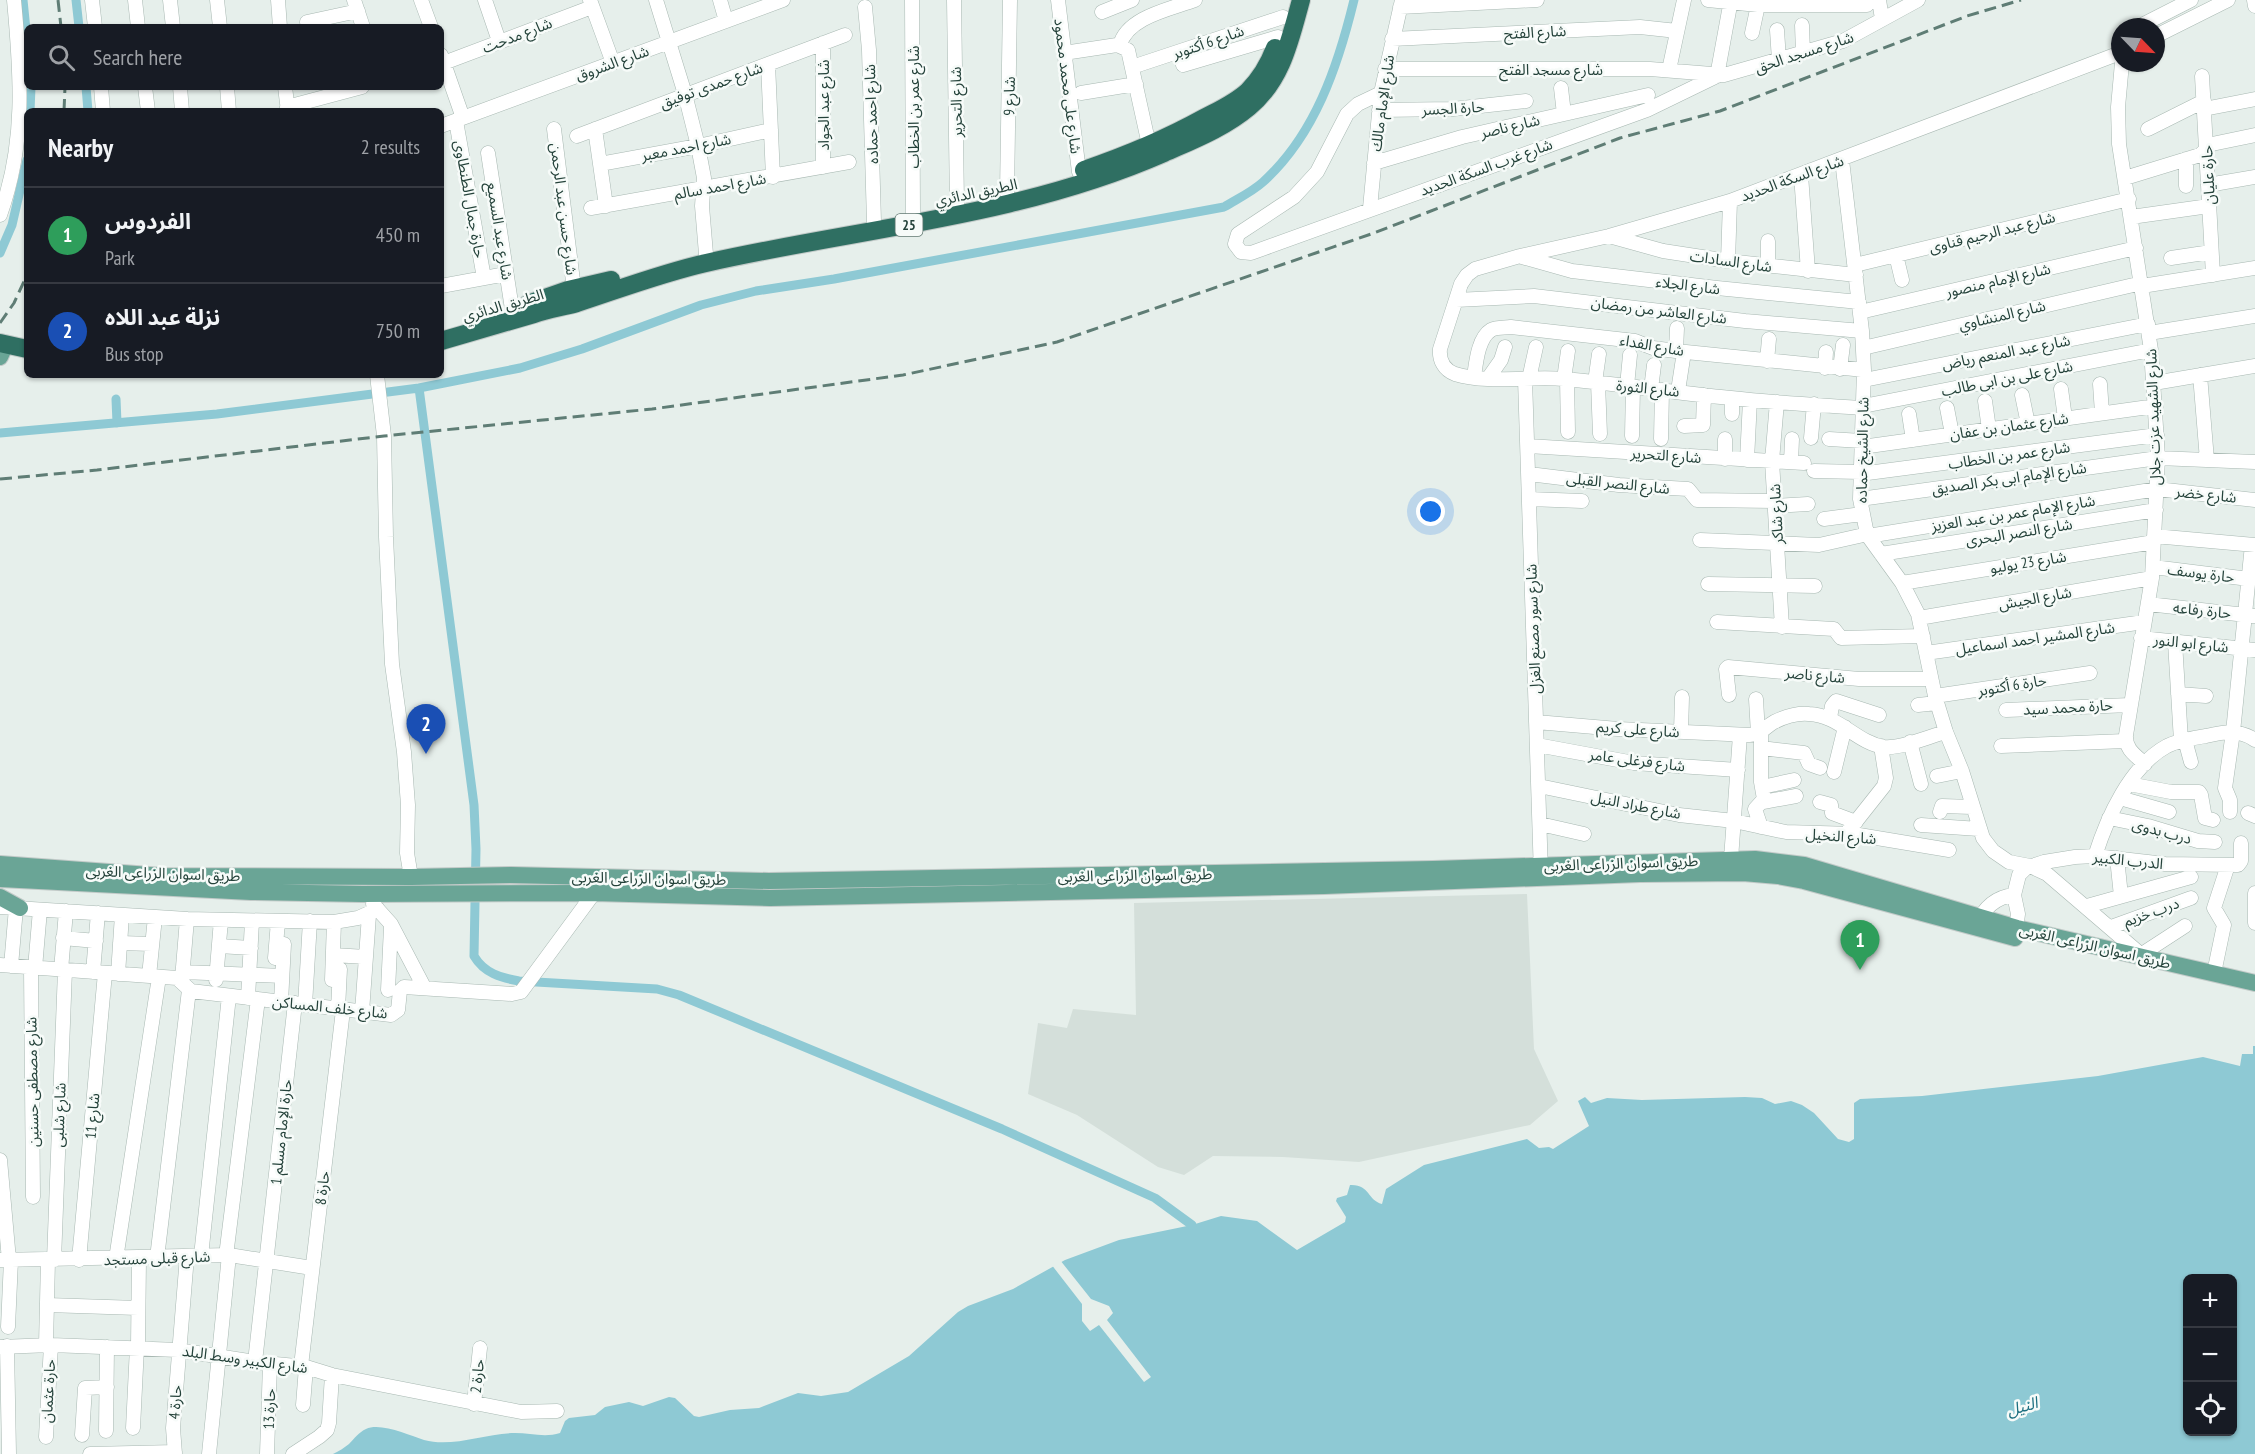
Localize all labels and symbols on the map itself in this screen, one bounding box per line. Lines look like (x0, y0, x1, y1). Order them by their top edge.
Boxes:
street label: شارع مدحت (479, 13, 556, 60)
street label: شارع على محمد محمود (1047, 17, 1086, 155)
north arrow (2111, 18, 2165, 72)
street label: شارع 6 أكتوبر (1169, 21, 1248, 66)
street label: شارع الفتح (1503, 21, 1567, 46)
street label: شارع مسجد الحق (1752, 27, 1857, 80)
street label: شارع الشروق (573, 41, 653, 88)
street label: شارع عمر بن الخطاب (904, 45, 926, 168)
street label: شارع الإمام مالك (1366, 53, 1401, 153)
street label: شارع حمدى توفيق (657, 57, 766, 115)
street label: شارع عبد الجواد (814, 59, 836, 151)
street label: شارع مسجد الفتح (1499, 60, 1603, 82)
street label: شارع احمد حماده (860, 63, 885, 164)
street label: شارع التحرير (946, 66, 969, 139)
street label: شارع 9 (999, 76, 1022, 116)
street label: حارة الجسر (1420, 97, 1485, 119)
street label: شارع ناصر (1478, 110, 1542, 145)
street label: شارع احمد معبر (638, 129, 733, 168)
street label: شارع غرب السكة الحديد (1417, 134, 1556, 203)
street label: حارة جمال الطنطاوى (450, 139, 490, 260)
street label: شارع حسن عبد الرحمن (543, 142, 582, 277)
street label: حارة عليان (2197, 145, 2219, 205)
street label: شارع السكة الحديد (1738, 150, 1847, 208)
street label: شارع احمد سالم (673, 169, 768, 206)
street label: الطريق الدائري (933, 174, 1019, 212)
street label: شارع عبد السميع (480, 181, 517, 282)
street label: شارع عبد الرحيم قناوى (1927, 207, 2058, 260)
road number: 25 (896, 214, 922, 236)
street label: شارع السادات (1688, 246, 1773, 279)
street label: شارع الإمام منصور (1943, 259, 2053, 304)
street label: شارع الجلاء (1654, 272, 1721, 301)
street label: الطريق الدائري (460, 284, 547, 328)
street label: شارع العاشر من رمضان (1590, 292, 1728, 331)
street label: شارع المنشاوي (1957, 296, 2048, 337)
street label: شارع الفداء (1618, 330, 1686, 363)
street label: شارع عبد المنعم رياض (1940, 330, 2073, 377)
street label: شارع الشهيد عزت جلال (2141, 348, 2168, 486)
street label: شارع على بن ابى طالب (1940, 356, 2075, 403)
street label: شارع الثورة (1615, 375, 1681, 404)
street label: شارع الشيخ حماده (1852, 396, 1875, 503)
street label: شارع عثمان بن عفان (1948, 408, 2070, 447)
street label: شارع عمر بن الخطاب (1947, 437, 2072, 476)
street label: شارع التحرير (1629, 443, 1702, 470)
street label: شارع الإمام ابى بكر الصديق (1930, 458, 2088, 501)
street label: شارع النصر القبلى (1565, 468, 1671, 501)
street label: شارع خضر (2173, 481, 2238, 510)
street label: شارع شاكر (1765, 483, 1790, 546)
street label: شارع الإمام عمر بن عبد العزيز (1929, 491, 2097, 538)
your location (1416, 497, 1445, 526)
street label: شارع النصر البحرى (1964, 514, 2074, 553)
street label: شارع 23 يوليو (1988, 547, 2068, 580)
street label: حارة يوسف (2167, 559, 2236, 587)
street label: شارع سور مصنع الغزل (1521, 563, 1548, 694)
street label: شارع الجيش (1997, 582, 2074, 617)
street label: حارة رفاعه (2172, 598, 2232, 623)
street label: شارع المشير احمد اسماعيل (1954, 617, 2117, 662)
street label: شارع ابو النور (2151, 630, 2230, 659)
street label: شارع ناصر (1783, 663, 1846, 690)
street label: حارة 6 أكتوبر (1975, 670, 2048, 700)
street label: حارة محمد سيد (2023, 695, 2114, 719)
pin: 2 (406, 704, 446, 754)
street label: شارع على كريم (1596, 717, 1680, 744)
street label: شارع فرغلى عامر (1587, 745, 1686, 778)
street label: شارع طراد النيل (1589, 787, 1683, 826)
street label: درب بدوى (2130, 814, 2194, 848)
street label: شارع النخيل (1805, 824, 1877, 851)
street label: الدرب الكبير (2091, 847, 2164, 873)
street label: طريق اسوان الزراعى الغربى (1543, 851, 1699, 876)
street label: طريق اسوان الزراعى الغربى (85, 861, 241, 886)
street label: طريق اسوان الزراعى الغربى (1058, 864, 1212, 887)
street label: طريق اسوان الزراعى الغربى (572, 867, 726, 890)
street label: درب خزيم (2121, 893, 2182, 933)
street label: طريق اسوان الزراعى الغربى (2017, 919, 2172, 974)
pin: 1 (1840, 920, 1880, 970)
street label: شارع خلف المساكن (271, 992, 389, 1026)
street label: شارع مصطفى حسنين (21, 1017, 46, 1147)
street label: حارة الإمام مسلم 1 (266, 1078, 298, 1186)
street label: شارع شلبى (48, 1082, 73, 1148)
street label: شارع 11 (81, 1092, 106, 1140)
street label: حارة 8 (310, 1170, 334, 1206)
street label: شارع قبلى مستجد (103, 1247, 211, 1272)
street label: شارع الكبير وسط البلد (181, 1341, 309, 1380)
street label: حارة عثمان (37, 1358, 59, 1423)
street label: حارة 2 (466, 1358, 488, 1394)
street label: حارة 4 (164, 1384, 186, 1420)
street label: حارة 13 (259, 1388, 279, 1430)
water label: النيل (2004, 1391, 2042, 1420)

